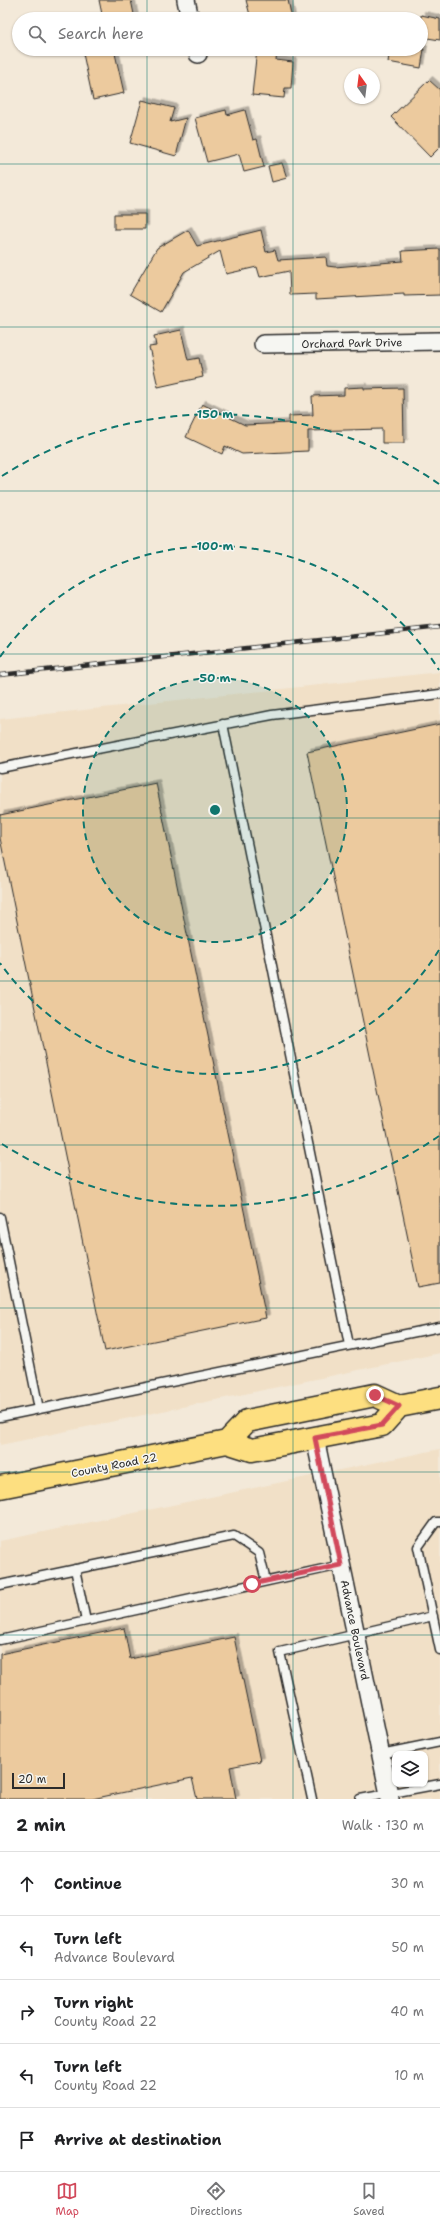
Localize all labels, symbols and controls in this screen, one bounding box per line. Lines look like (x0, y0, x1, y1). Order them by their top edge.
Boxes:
search box (12, 12, 428, 56)
icon: search (26, 23, 48, 45)
text: Search here (58, 24, 144, 44)
north arrow (344, 68, 380, 104)
street label: Orchard Park Drive (301, 335, 403, 352)
text: 150 m (197, 406, 233, 422)
text: 100 m (197, 538, 234, 554)
text: 50 m (200, 670, 231, 686)
centre of rings (208, 803, 222, 817)
route end (366, 1386, 384, 1404)
street label: County Road 22 (70, 1450, 158, 1481)
route start (243, 1575, 261, 1593)
street label: Advance Boulevard (337, 1579, 372, 1682)
map controls (392, 1751, 428, 1787)
button: layers (392, 1751, 428, 1787)
scale bar (12, 1771, 65, 1790)
text: 20 m (18, 1772, 46, 1787)
text: 2 min (16, 1814, 66, 1836)
text: Walk · 130 m (342, 1817, 424, 1834)
icon: ahead (16, 1873, 38, 1895)
text: Continue (54, 1874, 122, 1894)
text: 30 m (390, 1875, 424, 1892)
text: Turn left (54, 1929, 122, 1949)
icon: left (16, 1937, 38, 1959)
text: 50 m (391, 1939, 424, 1956)
text: Advance Boulevard (54, 1949, 175, 1966)
text: Turn right (54, 1993, 134, 2013)
icon: right (16, 2001, 38, 2023)
text: 40 m (390, 2003, 424, 2020)
text: County Road 22 (54, 2013, 157, 2030)
text: Turn left (54, 2057, 122, 2077)
icon: left (16, 2065, 38, 2087)
text: 10 m (394, 2067, 424, 2084)
text: County Road 22 (54, 2077, 157, 2094)
icon: arrive (16, 2129, 38, 2151)
text: Arrive at destination (54, 2130, 222, 2150)
tab: Map (55, 2180, 79, 2219)
tab: Directions (190, 2180, 242, 2219)
tab: Saved (353, 2180, 385, 2219)

